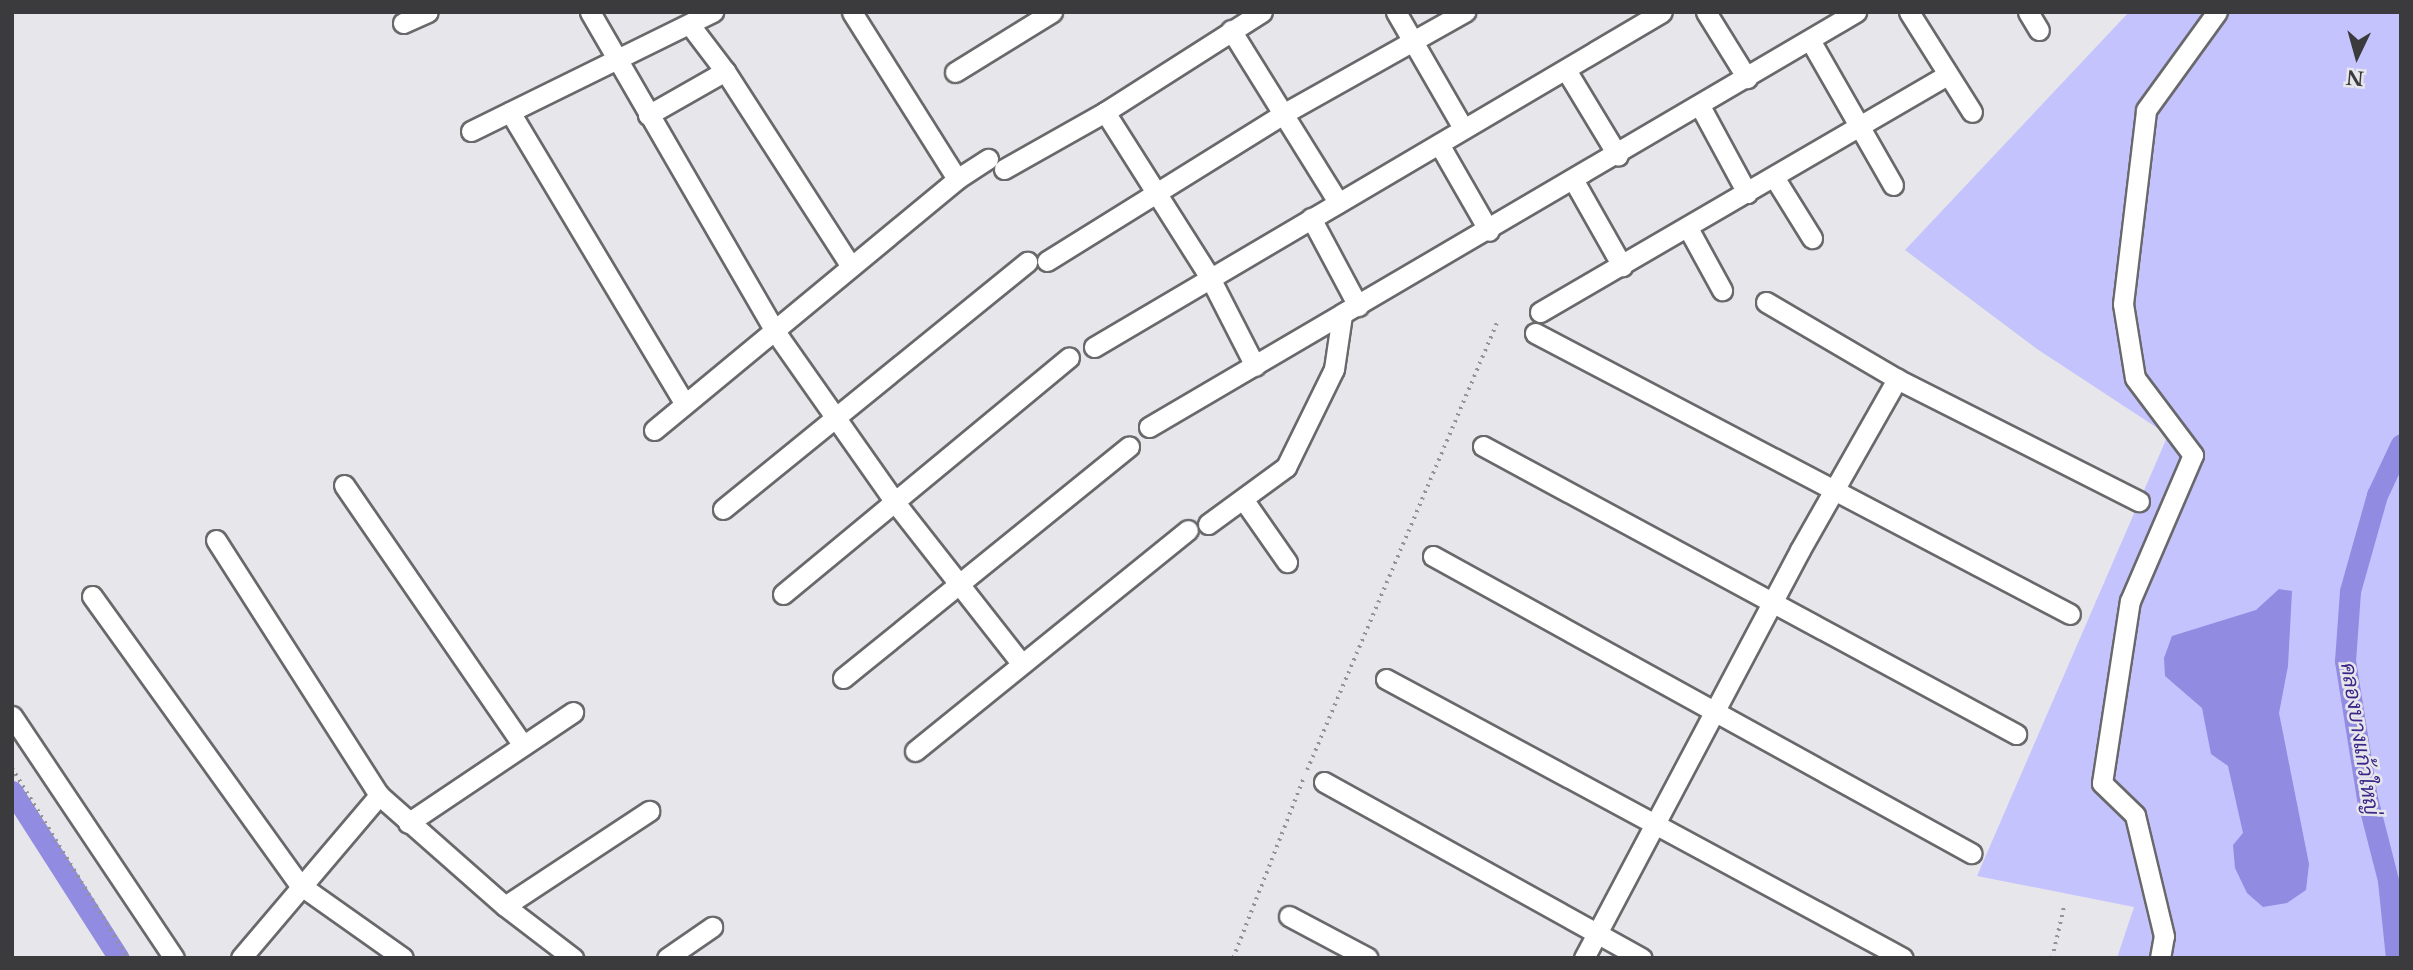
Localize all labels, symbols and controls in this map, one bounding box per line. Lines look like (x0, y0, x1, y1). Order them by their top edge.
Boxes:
north arrow (2322, 21, 2392, 91)
text: N (2345, 65, 2365, 90)
water label: คลองบางแก้วใหญ่ (2336, 661, 2384, 817)

